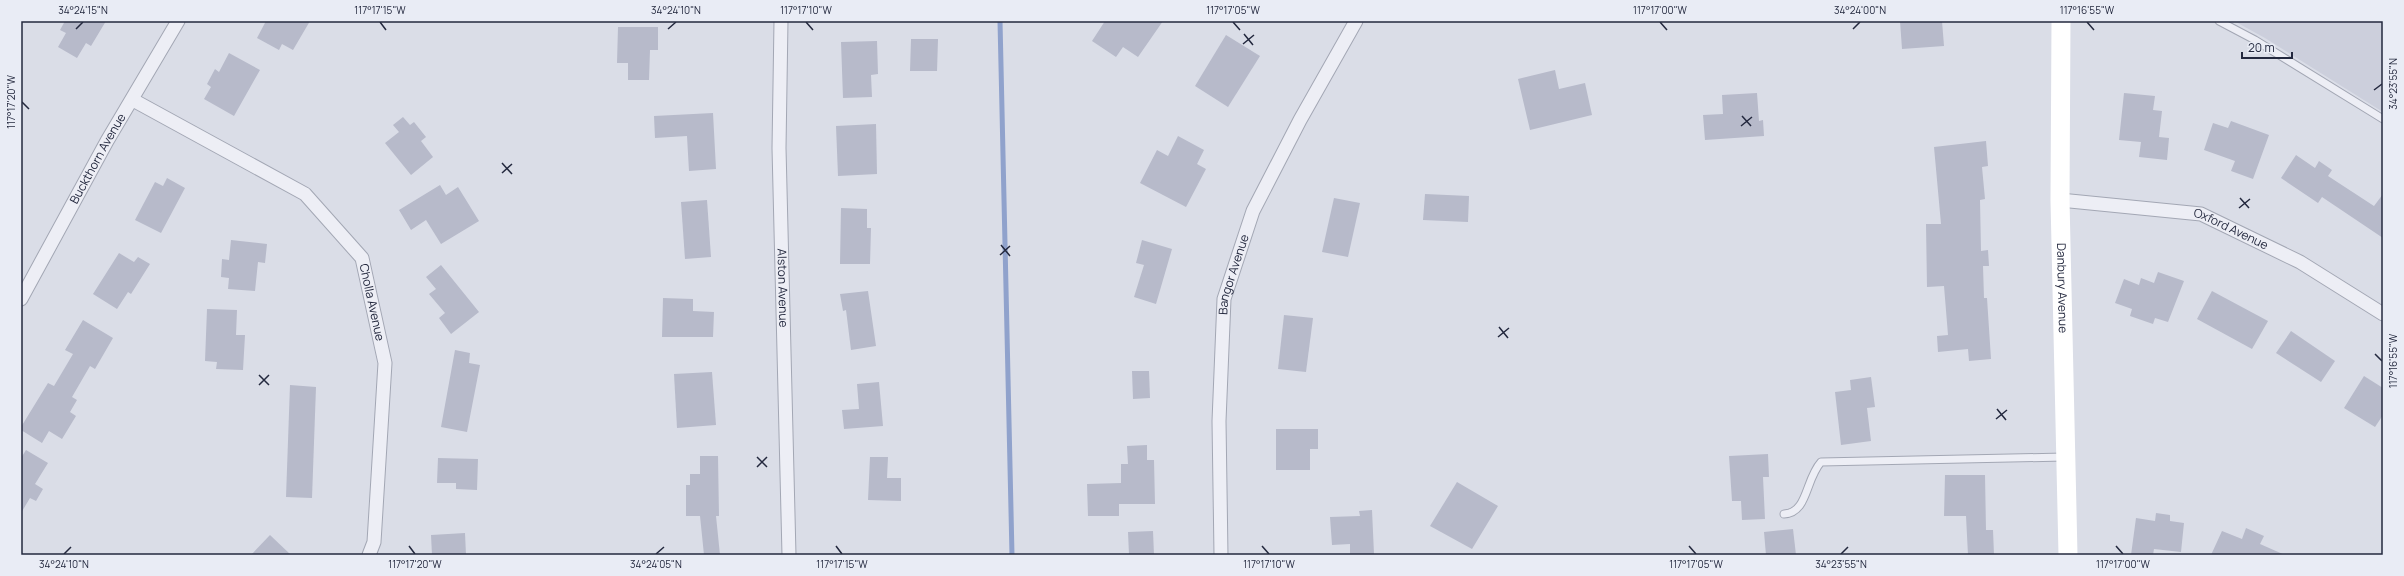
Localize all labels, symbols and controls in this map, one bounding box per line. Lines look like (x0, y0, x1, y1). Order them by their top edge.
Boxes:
text: 34°24'15"N (58, 3, 108, 17)
text: 117°17'15"W (354, 3, 406, 17)
text: 34°24'10"N (651, 3, 701, 17)
text: 117°17'10"W (780, 3, 832, 17)
text: 117°17'05"W (1206, 3, 1260, 17)
text: 117°17'00"W (1633, 3, 1688, 17)
text: 34°24'00"N (1834, 3, 1886, 17)
text: 117°16'55"W (2060, 3, 2115, 17)
scale bar (2242, 34, 2292, 60)
text: 20 m (2248, 39, 2275, 56)
text: 34°23'55"N (2386, 58, 2400, 110)
text: 117°17'20"W (4, 75, 18, 129)
street label: Buckthorn Avenue (65, 110, 130, 207)
street label: Oxford Avenue (2193, 204, 2271, 253)
street label: Bangor Avenue (1214, 232, 1253, 315)
street label: Danbury Avenue (2053, 243, 2072, 333)
street label: Alston Avenue (773, 248, 792, 328)
street label: Cholla Avenue (355, 262, 389, 342)
text: 117°16'55"W (2386, 333, 2400, 388)
text: 34°24'10"N (39, 557, 89, 571)
text: 117°17'20"W (388, 557, 442, 571)
text: 34°24'05"N (630, 557, 682, 571)
text: 117°17'15"W (816, 557, 868, 571)
text: 117°17'10"W (1243, 557, 1295, 571)
text: 117°17'05"W (1669, 557, 1723, 571)
text: 34°23'55"N (1815, 557, 1867, 571)
text: 117°17'00"W (2096, 557, 2151, 571)

